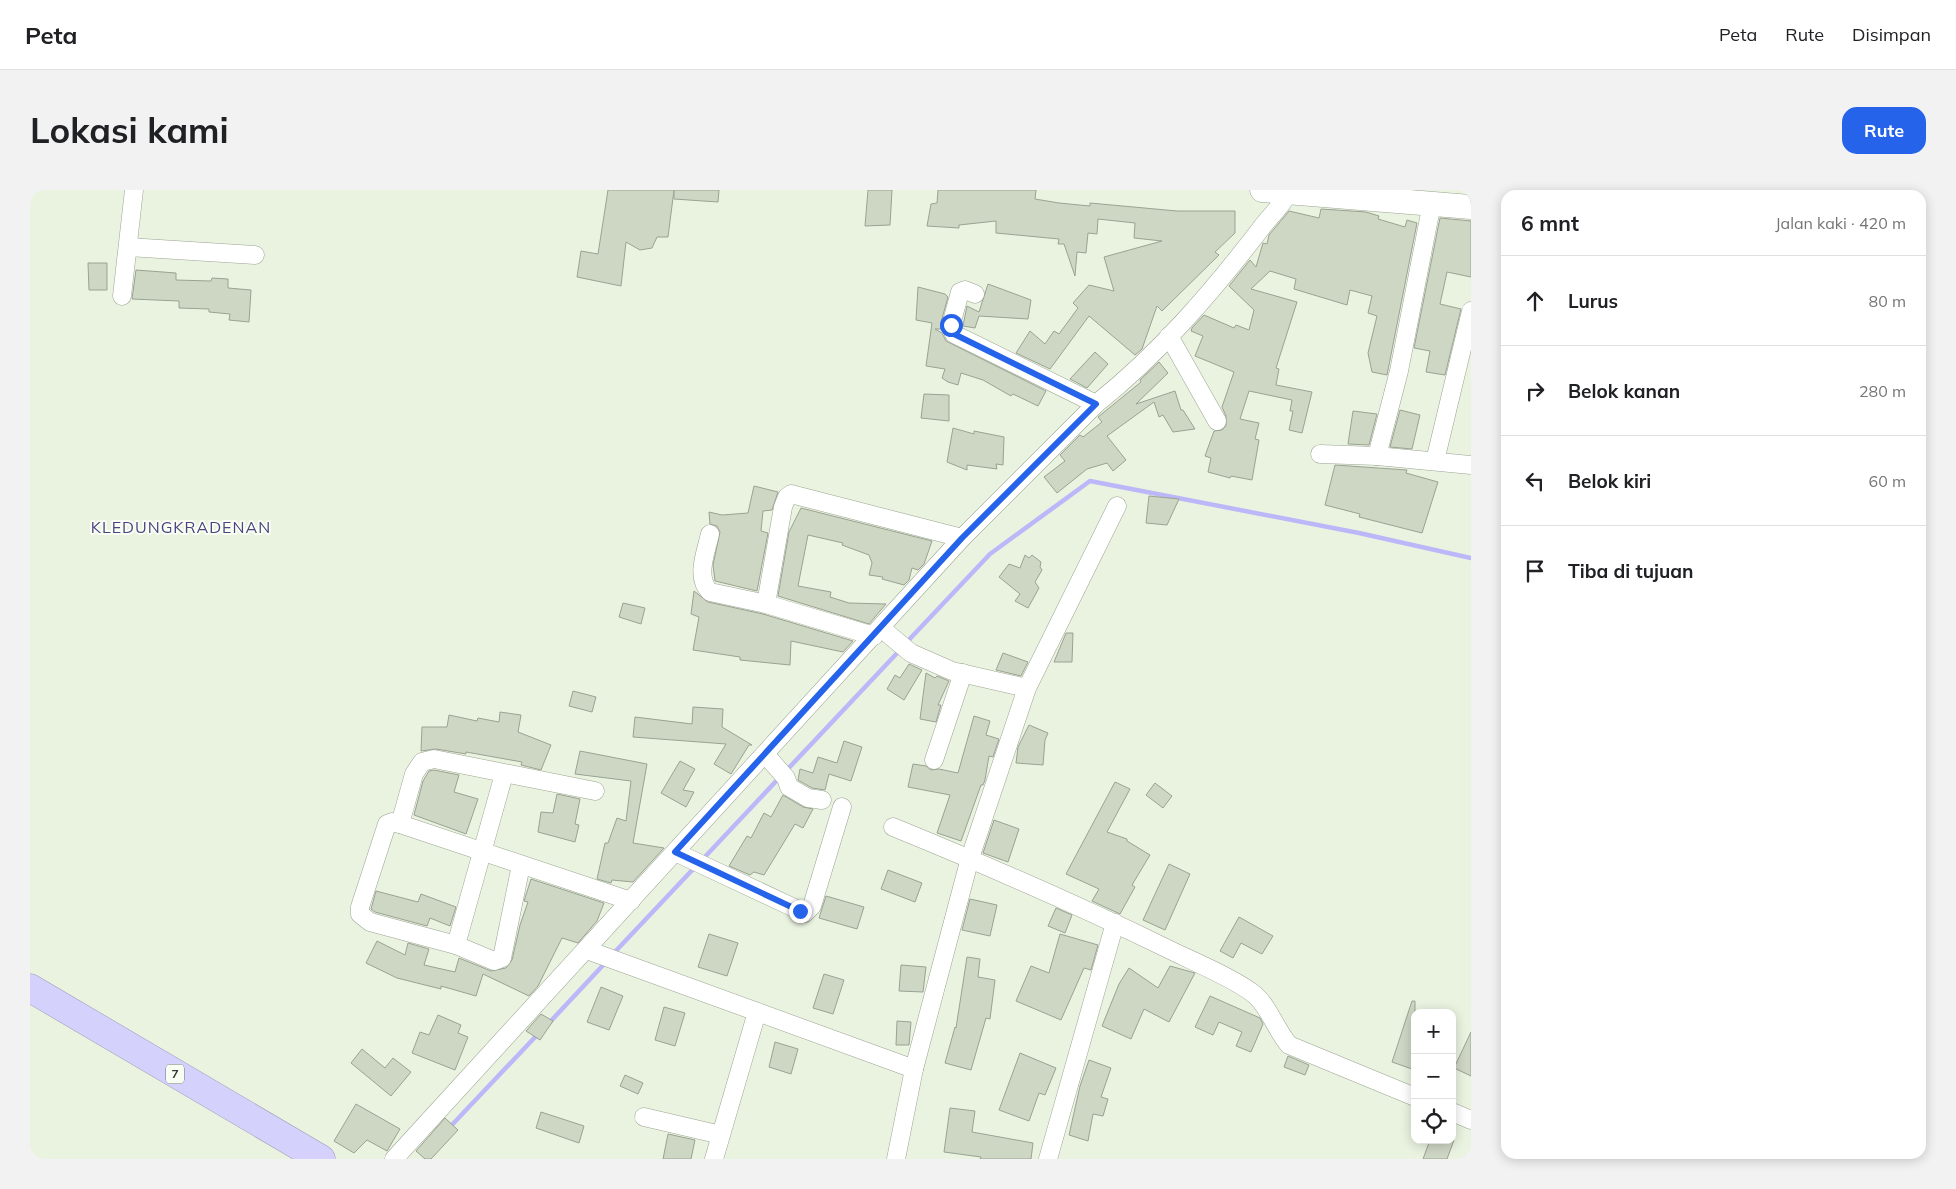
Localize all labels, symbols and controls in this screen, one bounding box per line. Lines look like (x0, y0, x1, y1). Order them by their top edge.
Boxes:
text: Peta (25, 20, 77, 50)
text: Peta (1719, 23, 1757, 46)
text: Rute (1785, 23, 1824, 46)
text: Disimpan (1852, 23, 1931, 46)
button: Rute (1842, 107, 1926, 154)
text: Lokasi kami (30, 108, 229, 152)
text: 6 mnt (1521, 210, 1579, 236)
text: Jalan kaki · 420 m (1775, 213, 1906, 233)
icon: ahead (1521, 287, 1549, 315)
text: Lurus (1568, 289, 1618, 313)
text: 80 m (1869, 291, 1906, 311)
route start (940, 314, 963, 337)
icon: right (1521, 377, 1549, 405)
text: Belok kanan (1568, 379, 1680, 403)
text: 280 m (1859, 381, 1906, 401)
icon: left (1521, 467, 1549, 495)
text: Belok kiri (1568, 469, 1651, 493)
text: 60 m (1869, 471, 1906, 491)
district label: KLEDUNGKRADENAN (91, 517, 271, 537)
icon: arrive (1521, 557, 1549, 585)
text: Tiba di tujuan (1568, 559, 1693, 583)
route end (789, 900, 812, 923)
map controls (1411, 1009, 1456, 1144)
button: + (1411, 1009, 1456, 1054)
button: − (1411, 1054, 1456, 1099)
road number: 7 (166, 1064, 184, 1084)
button: locate (1411, 1099, 1456, 1144)

